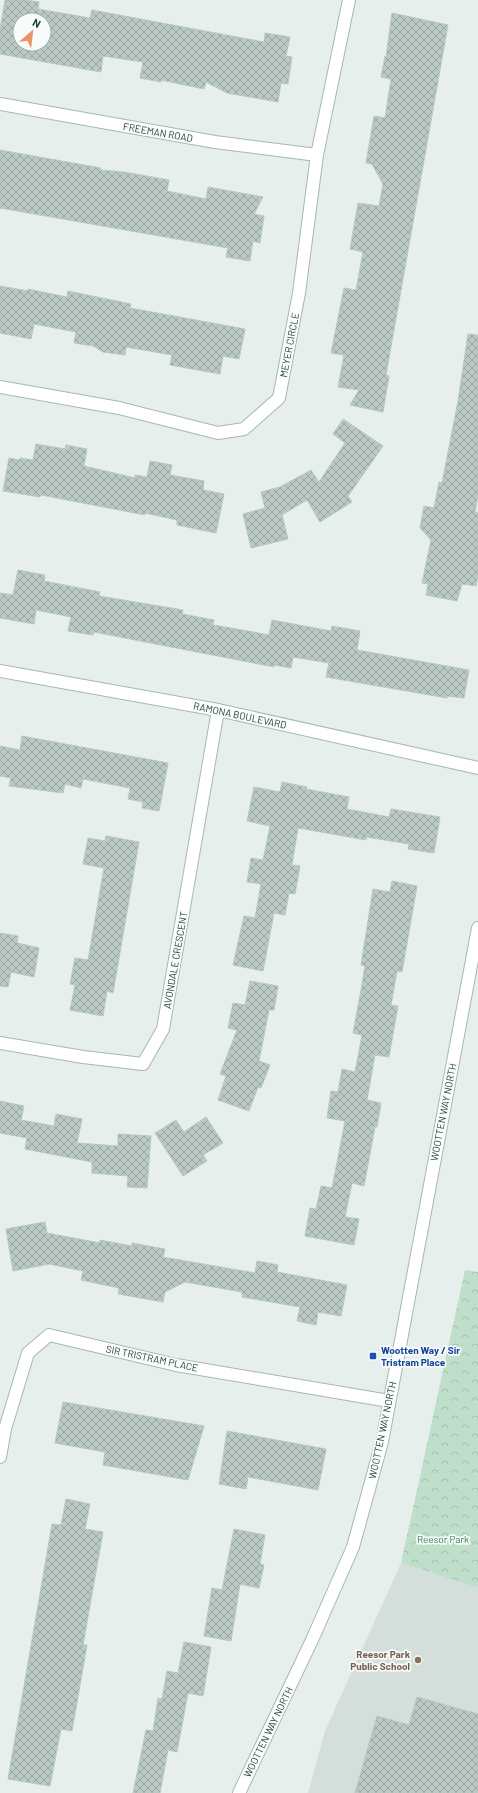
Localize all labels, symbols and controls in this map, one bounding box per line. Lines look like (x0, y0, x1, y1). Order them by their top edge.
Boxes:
north arrow (12, 12, 52, 52)
text: N (31, 15, 43, 30)
street label: FREEMAN ROAD (122, 120, 194, 144)
street label: MEYER CIRCLE (277, 312, 301, 378)
street label: RAMONA BOULEVARD (192, 699, 288, 731)
street label: AVONDALE CRESCENT (161, 910, 190, 1010)
street label: WOOTTEN WAY NORTH (428, 1062, 458, 1162)
street label: SIR TRISTRAM PLACE (105, 1342, 199, 1374)
place label: Wootten Way / Sir Tristram Place (381, 1344, 460, 1368)
marker: Wootten Way / Sir Tristram Place (368, 1351, 378, 1361)
street label: WOOTTEN WAY NORTH (366, 1380, 398, 1480)
park label: Reesor Park (417, 1533, 469, 1545)
place label: Reesor Park Public School (350, 1648, 411, 1672)
marker: Reesor Park Public School (413, 1655, 423, 1665)
street label: WOOTTEN WAY NORTH (241, 1685, 295, 1779)

